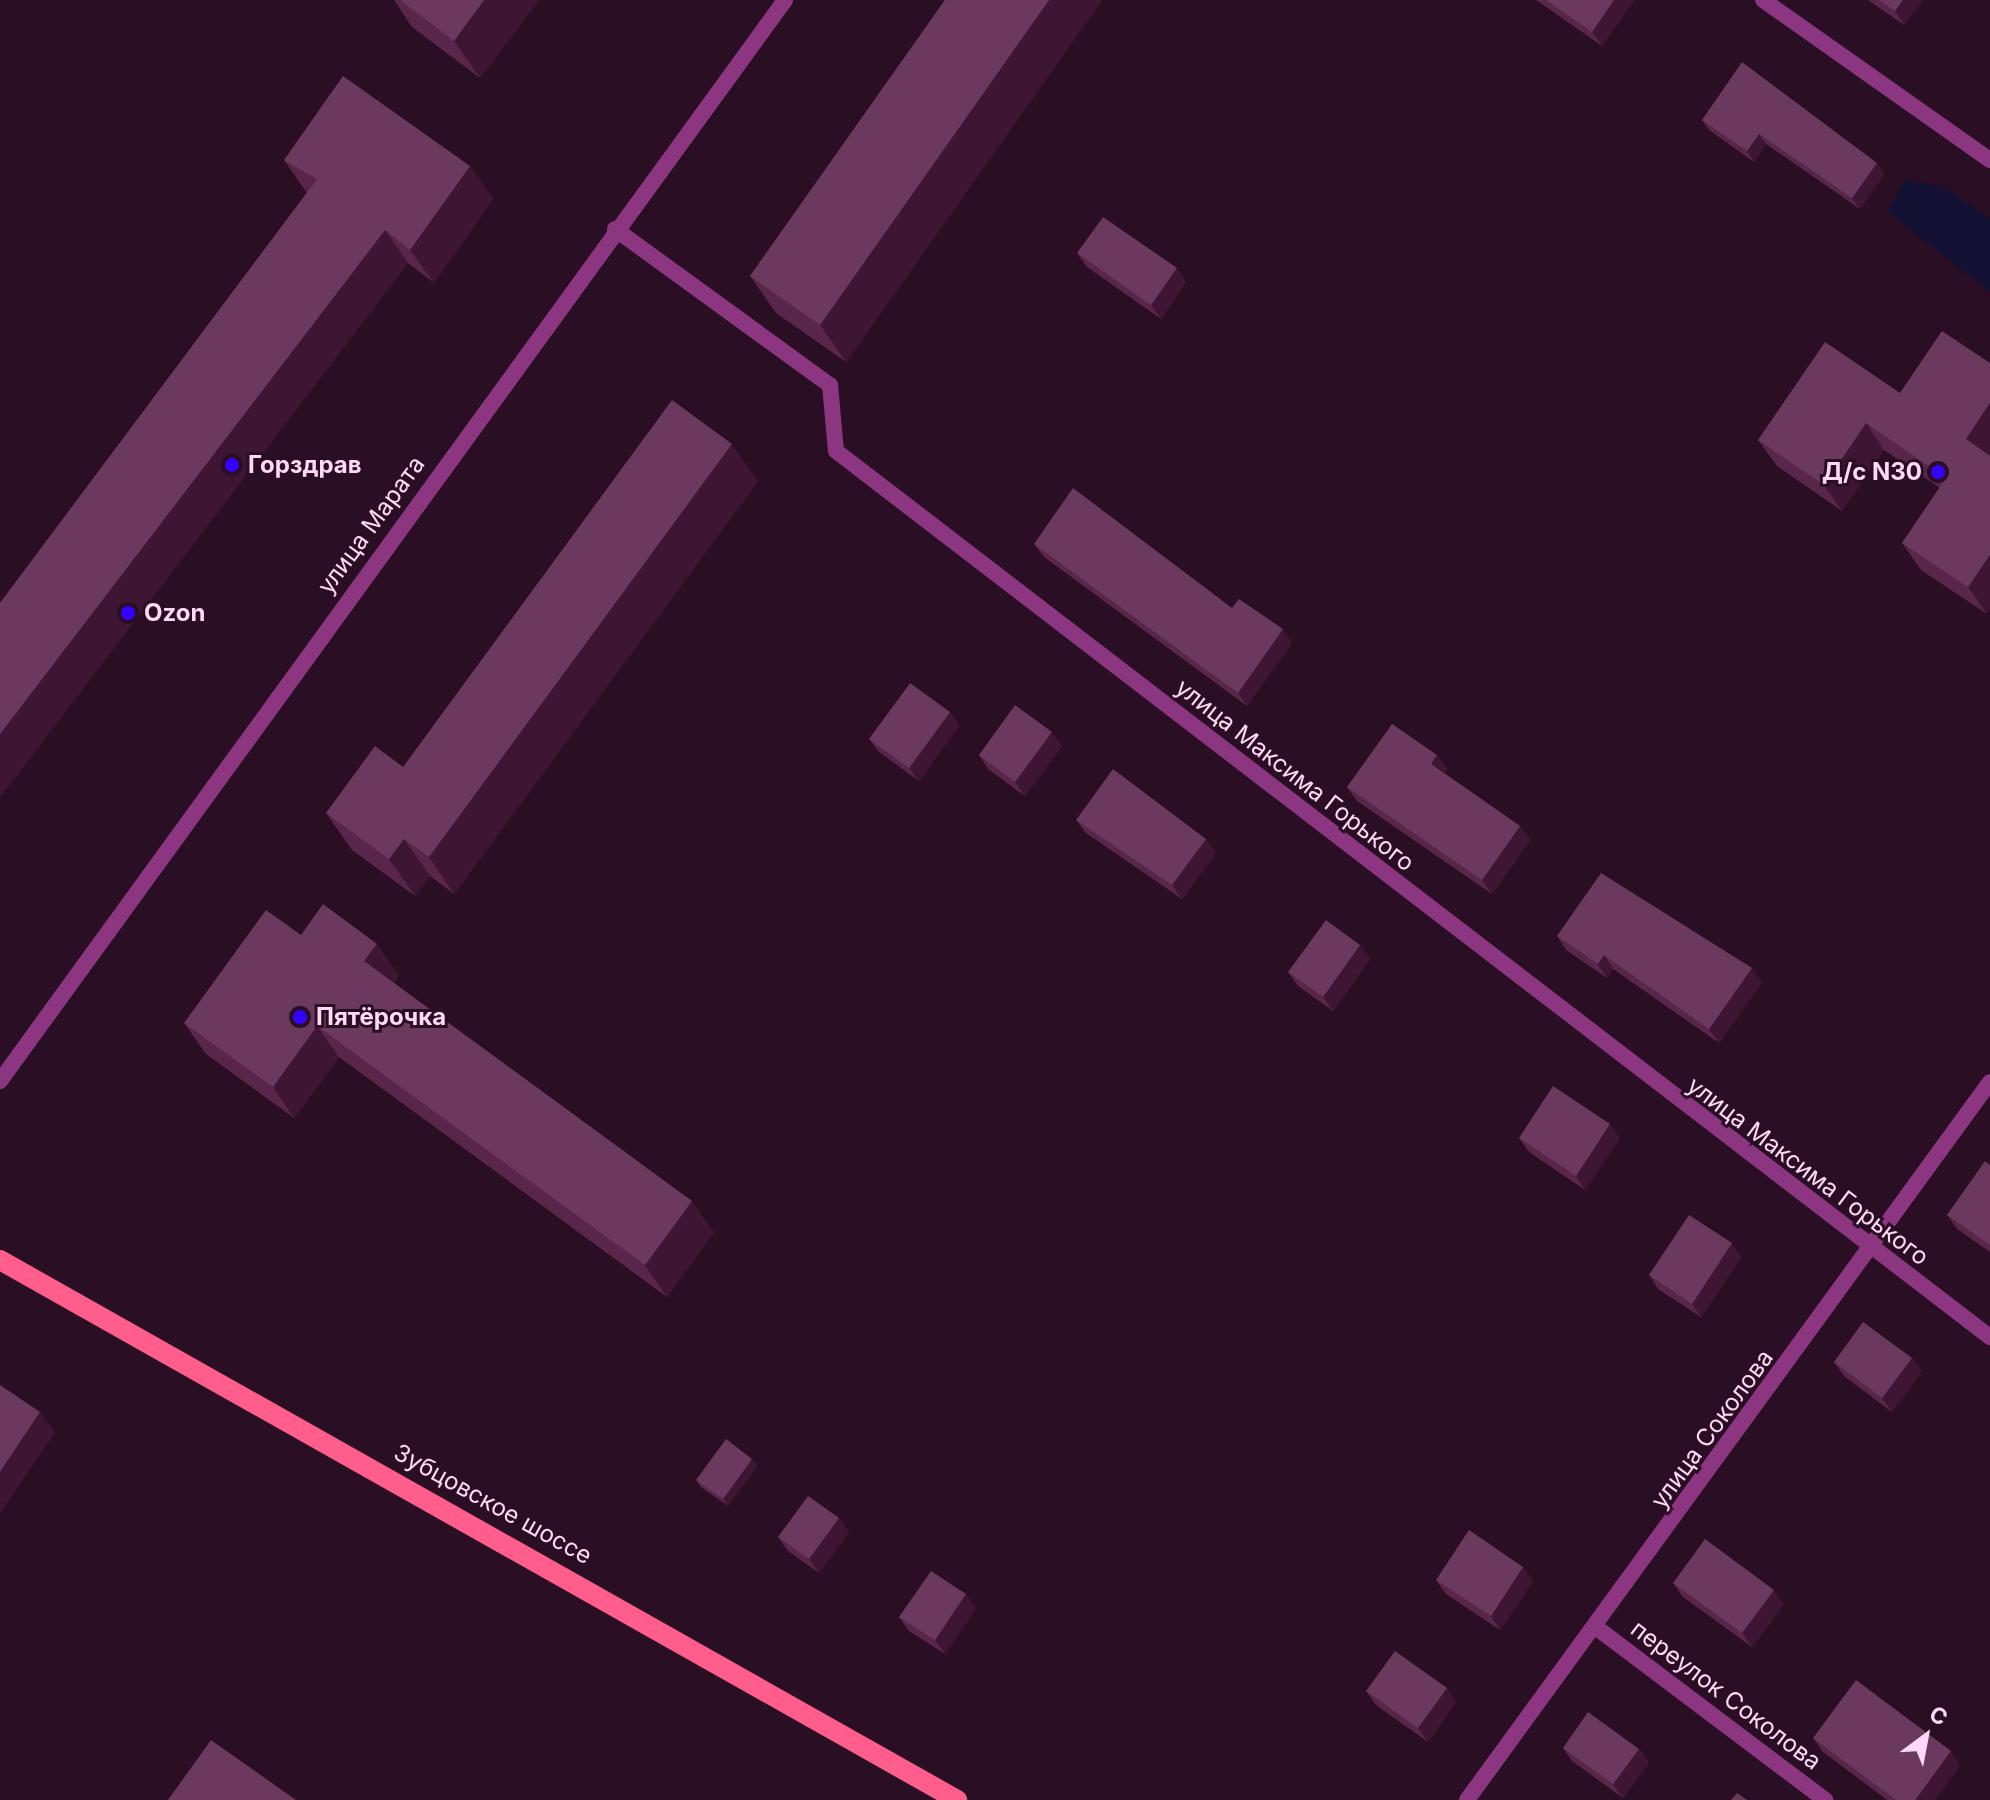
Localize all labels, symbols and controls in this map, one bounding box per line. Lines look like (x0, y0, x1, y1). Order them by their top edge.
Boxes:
place label: Горздрав (248, 451, 362, 479)
street label: улица Марата (311, 451, 431, 599)
marker: Горздрав (223, 456, 241, 474)
place label: Д/с N30 (1822, 458, 1922, 486)
marker: Д/с N30 (1929, 463, 1947, 481)
place label: Ozon (144, 599, 205, 627)
marker: Ozon (119, 604, 137, 622)
street label: улица Максима Горького (1170, 673, 1420, 877)
place label: Пятёрочка (316, 1003, 446, 1031)
marker: Пятёрочка (291, 1008, 309, 1026)
street label: улица Максима Горького (1682, 1071, 1934, 1271)
street label: улица Соколова (1645, 1344, 1779, 1514)
street label: Зубцовское шоссе (389, 1438, 597, 1570)
street label: переулок Соколова (1625, 1614, 1827, 1776)
north arrow (1886, 1696, 1966, 1776)
text: С (1925, 1700, 1953, 1731)

